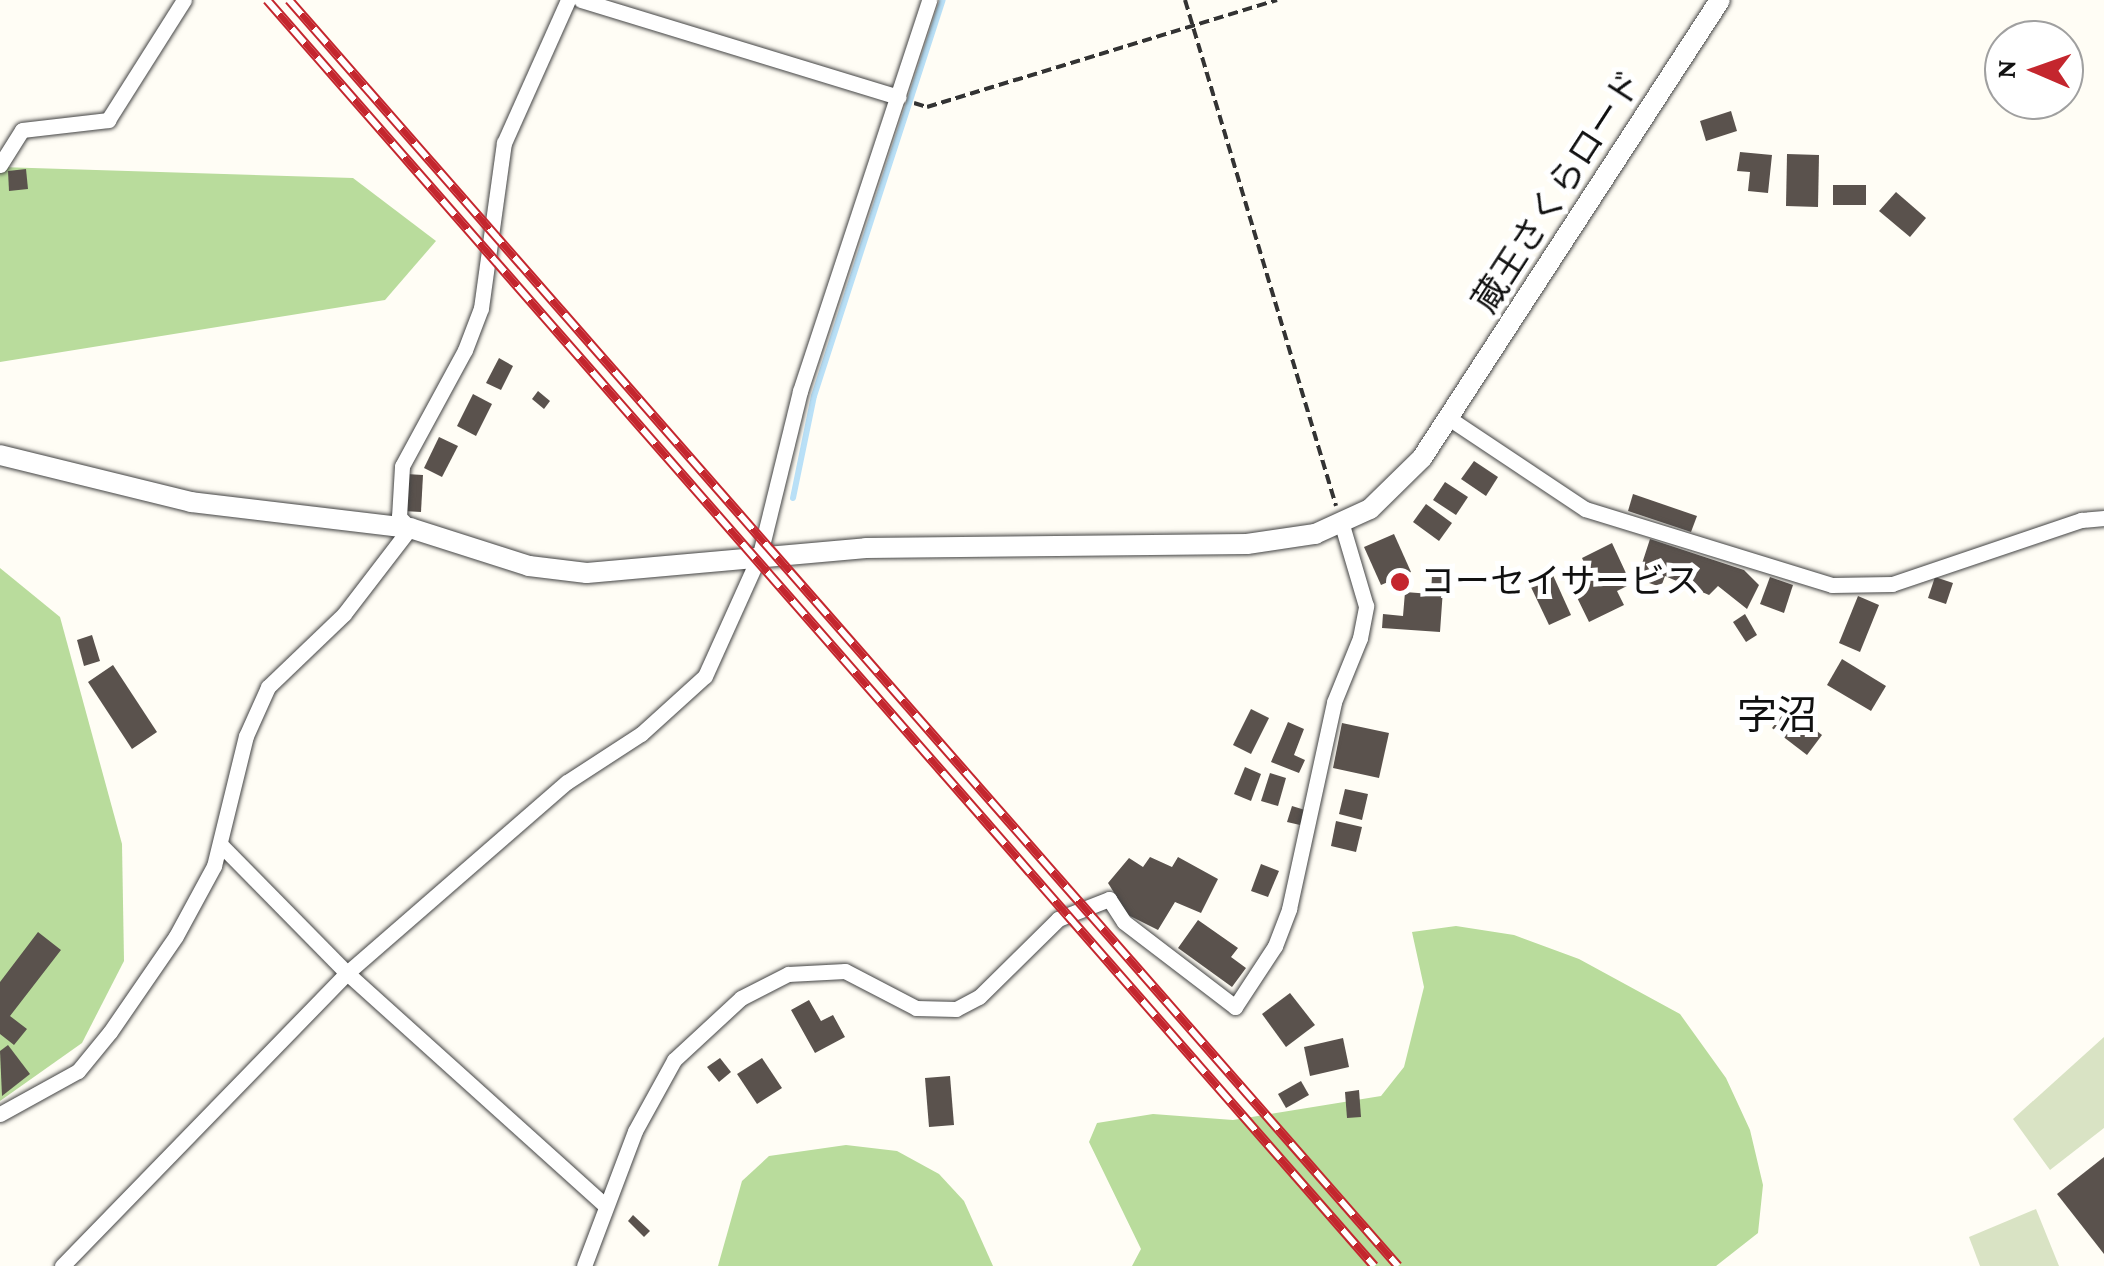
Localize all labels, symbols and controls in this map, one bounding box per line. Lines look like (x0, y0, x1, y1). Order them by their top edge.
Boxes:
north arrow (1984, 20, 2084, 120)
text: N (1990, 59, 2021, 79)
street label: 蔵王さくらロード (1464, 63, 1652, 321)
place label: コーセイサービス (1420, 561, 1700, 603)
marker: コーセイサービス (1389, 571, 1411, 593)
district label: 字沼 (1737, 692, 1817, 740)

